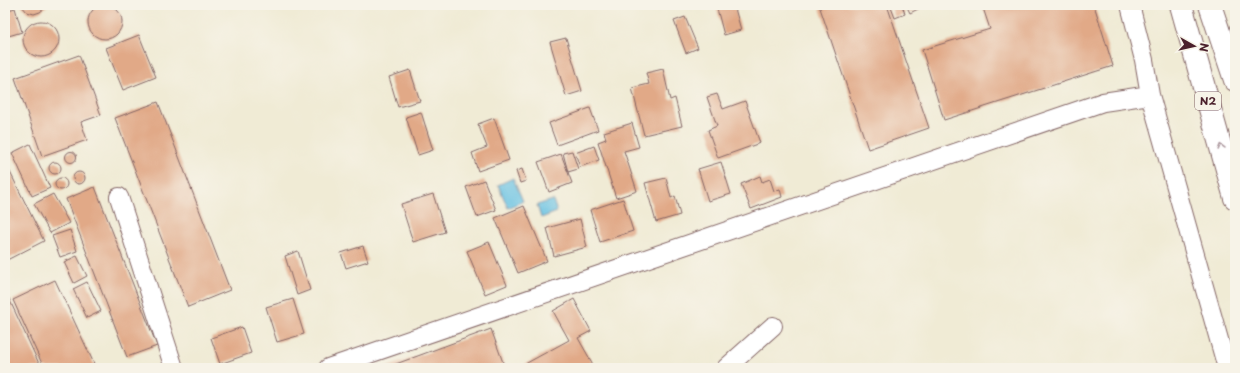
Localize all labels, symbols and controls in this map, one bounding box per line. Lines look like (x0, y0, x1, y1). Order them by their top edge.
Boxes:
north arrow (1174, 26, 1214, 66)
text: N (1195, 42, 1213, 53)
road number: N2 (1195, 92, 1221, 110)
one-way arrow (1217, 143, 1226, 150)

